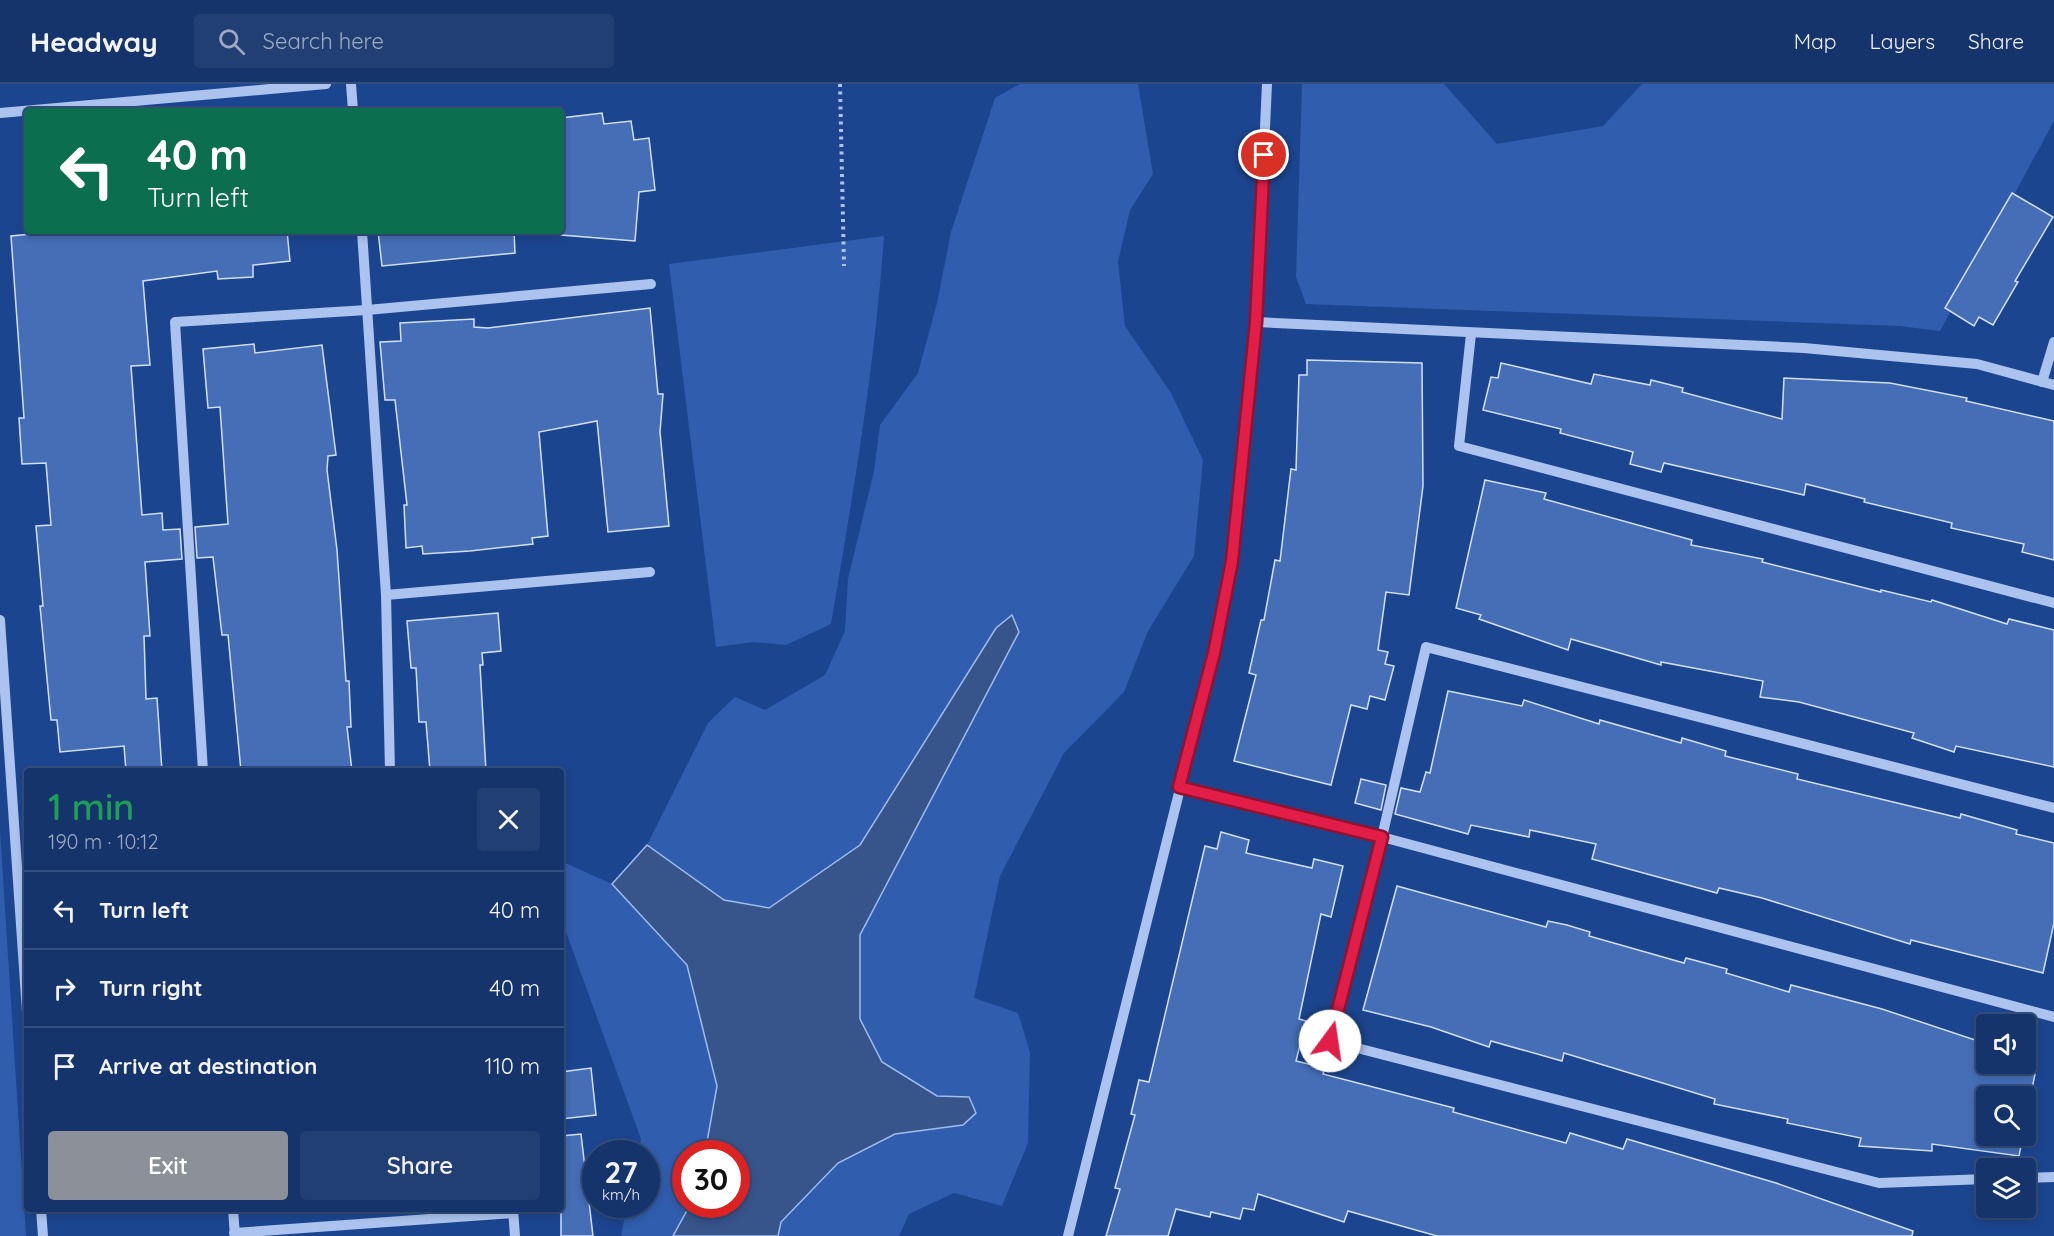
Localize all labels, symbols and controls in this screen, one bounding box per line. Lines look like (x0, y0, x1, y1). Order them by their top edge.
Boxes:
search box (194, 14, 614, 68)
text: Headway (30, 24, 158, 59)
icon: search (215, 25, 248, 58)
text: Search here (263, 27, 384, 55)
text: Map (1794, 28, 1837, 54)
text: Layers (1870, 28, 1935, 54)
text: Share (1968, 28, 2024, 54)
text: 40 m (147, 128, 248, 181)
pin (1238, 129, 1289, 180)
icon: left (48, 132, 126, 210)
icon: arrive (1247, 138, 1280, 171)
text: Turn left (147, 180, 249, 214)
text: 1 min (48, 784, 134, 829)
button: close (477, 788, 540, 851)
text: 190 m · 10:12 (48, 829, 159, 854)
icon: left (48, 894, 81, 927)
text: Turn left (99, 896, 189, 924)
text: 40 m (489, 896, 540, 924)
icon: right (48, 972, 81, 1005)
text: Turn right (99, 974, 203, 1002)
text: 40 m (489, 974, 540, 1002)
position arrow (1298, 1009, 1362, 1073)
map controls (1976, 1014, 2036, 1218)
button: sound (1976, 1014, 2036, 1074)
icon: arrive (48, 1050, 81, 1083)
text: Arrive at destination (99, 1052, 317, 1080)
text: 110 m (485, 1052, 540, 1080)
button: search (1976, 1086, 2036, 1146)
button: Exit (48, 1131, 288, 1200)
button: Share (300, 1131, 540, 1200)
speed limit sign: 30 (672, 1140, 750, 1218)
text: 27 (604, 1153, 638, 1191)
button: layers (1976, 1158, 2036, 1218)
text: km/h (602, 1185, 640, 1204)

